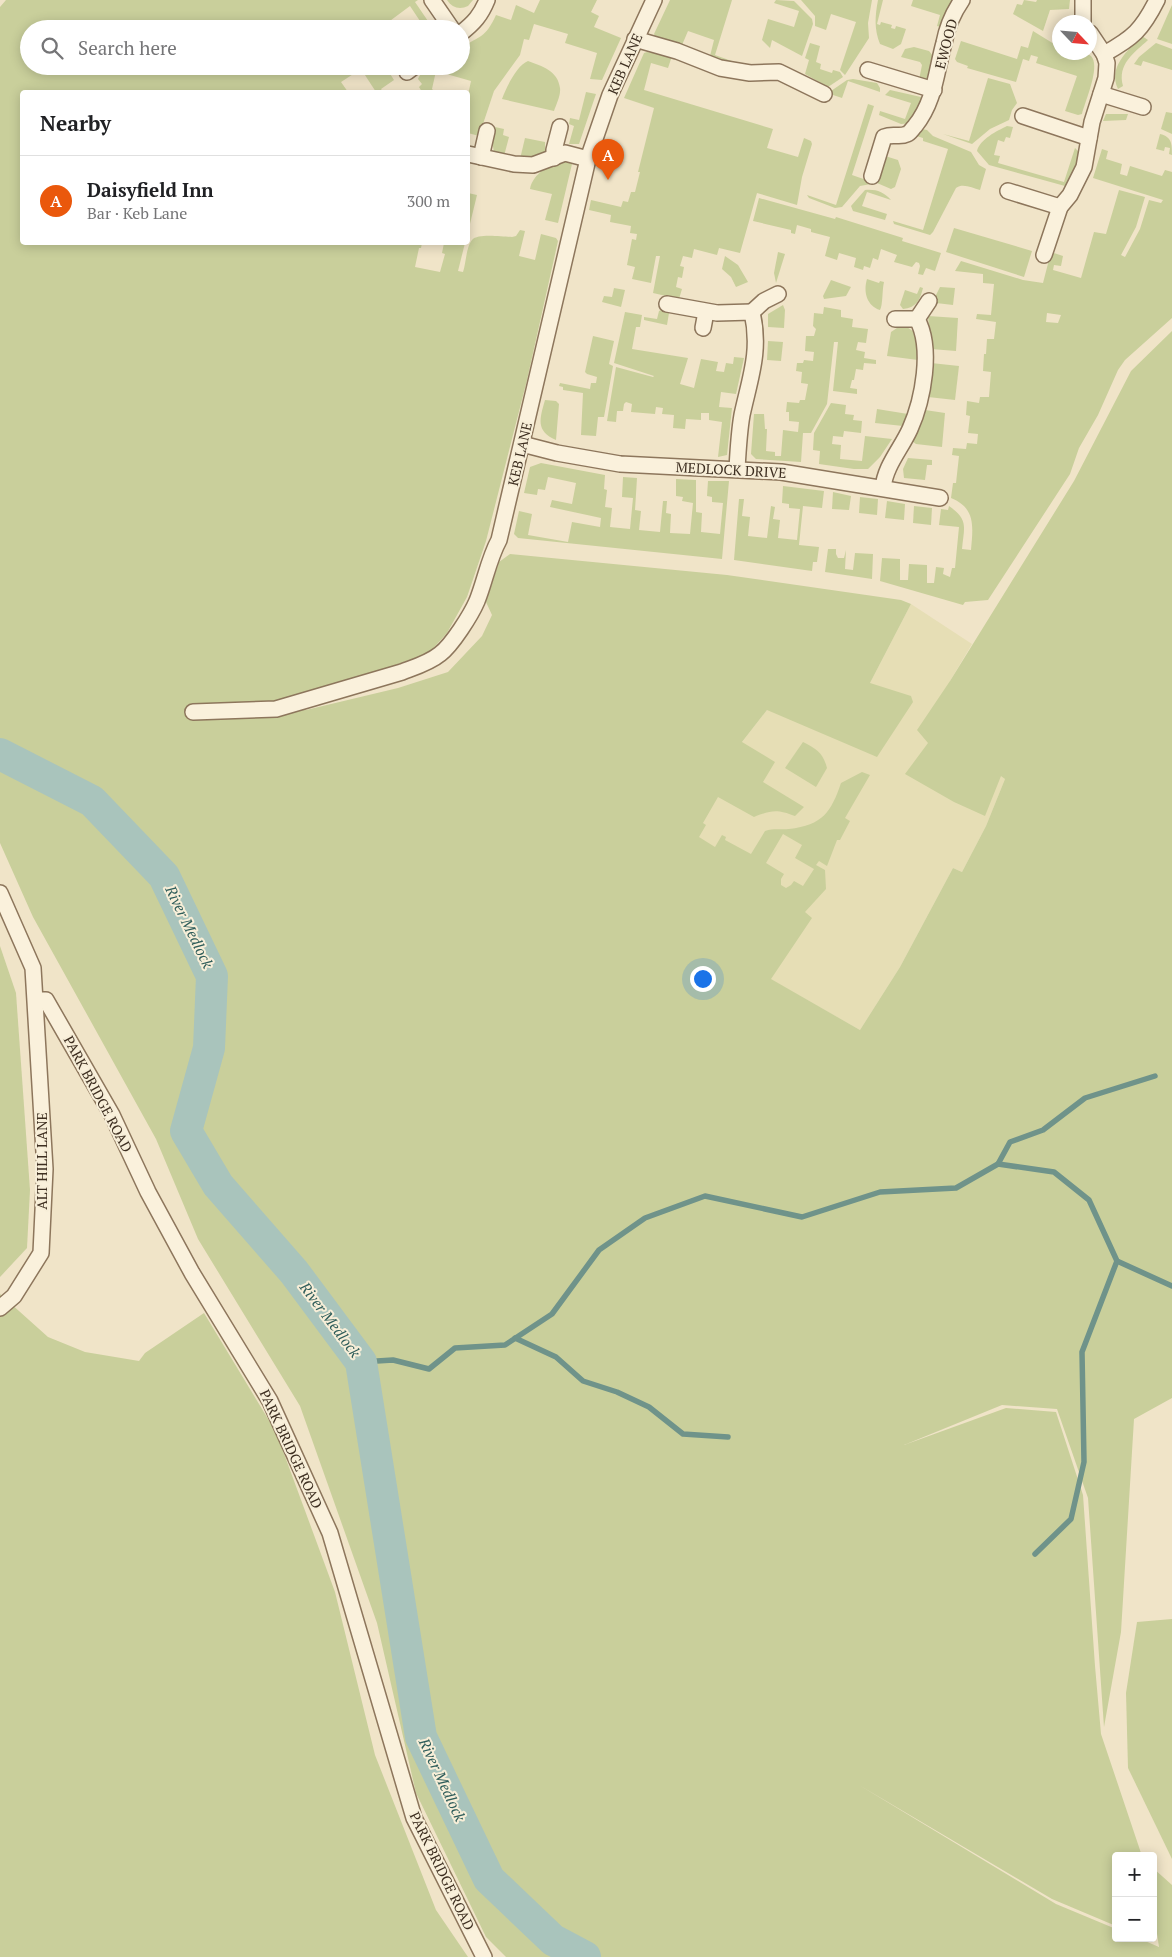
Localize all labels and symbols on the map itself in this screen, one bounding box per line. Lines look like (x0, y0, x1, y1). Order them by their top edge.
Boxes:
north arrow (1052, 15, 1097, 60)
street label: EWOOD (930, 17, 961, 71)
street label: KEB LANE (603, 30, 646, 97)
pin: A (592, 139, 624, 180)
street label: KEB LANE (503, 420, 536, 488)
street label: MEDLOCK DRIVE (675, 457, 787, 482)
water label: River Medlock (161, 881, 219, 972)
your location (690, 966, 716, 992)
street label: PARK BRIDGE ROAD (60, 1032, 137, 1155)
street label: ALT HILL LANE (32, 1112, 51, 1210)
water label: River Medlock (295, 1277, 366, 1362)
street label: PARK BRIDGE ROAD (256, 1386, 327, 1511)
water label: River Medlock (415, 1734, 471, 1825)
street label: PARK BRIDGE ROAD (406, 1808, 479, 1933)

